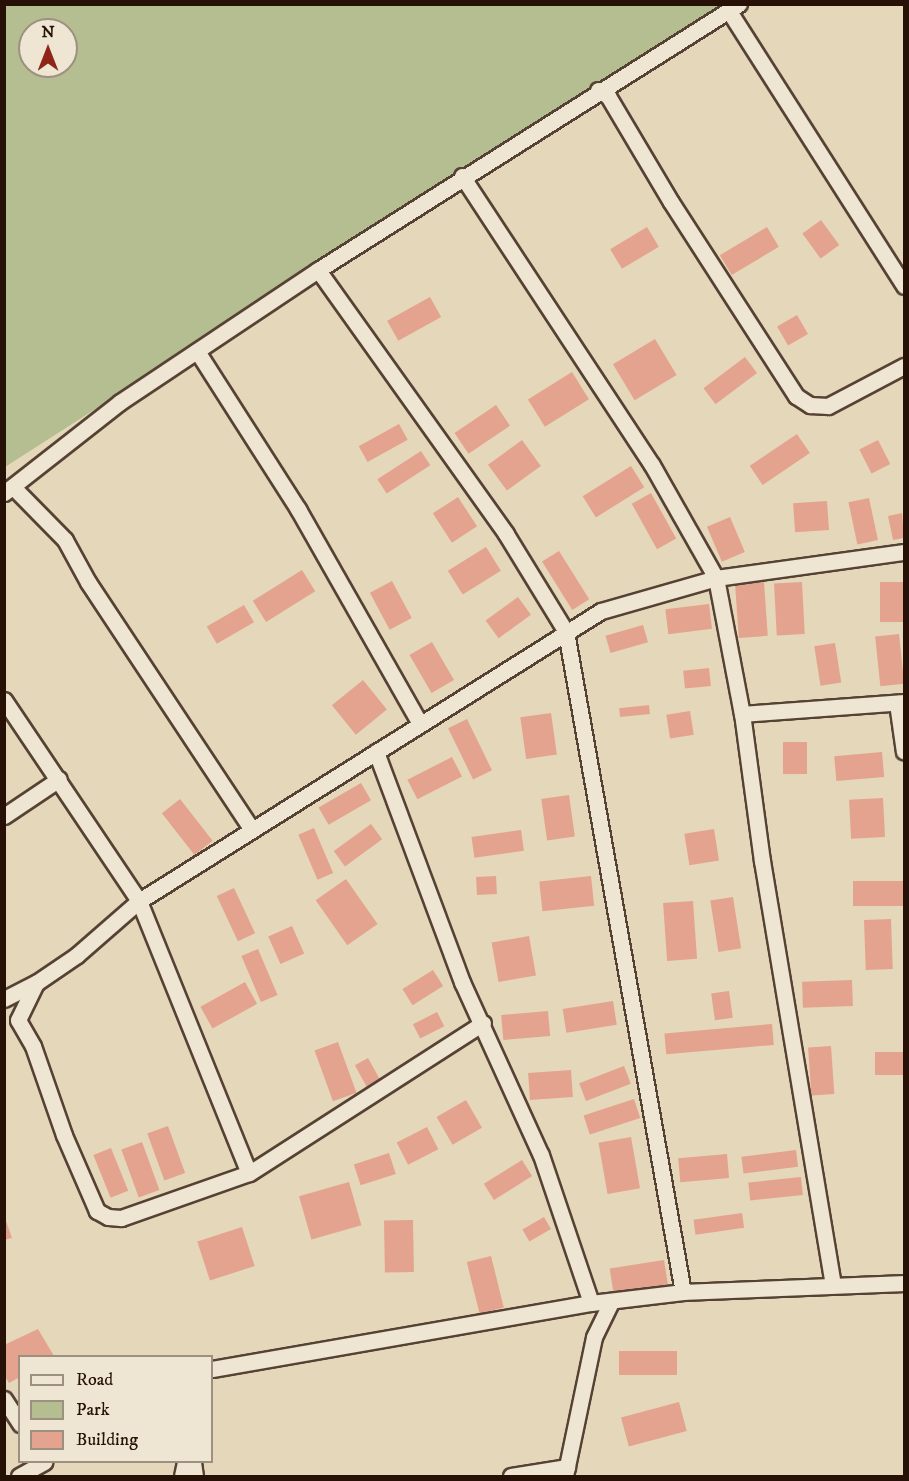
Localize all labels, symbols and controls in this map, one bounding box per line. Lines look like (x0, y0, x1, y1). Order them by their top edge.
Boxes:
north arrow (18, 18, 78, 78)
text: N (41, 22, 55, 42)
legend (18, 1355, 213, 1463)
text: Road (76, 1369, 113, 1391)
text: Park (76, 1399, 110, 1421)
text: Building (76, 1429, 138, 1451)

